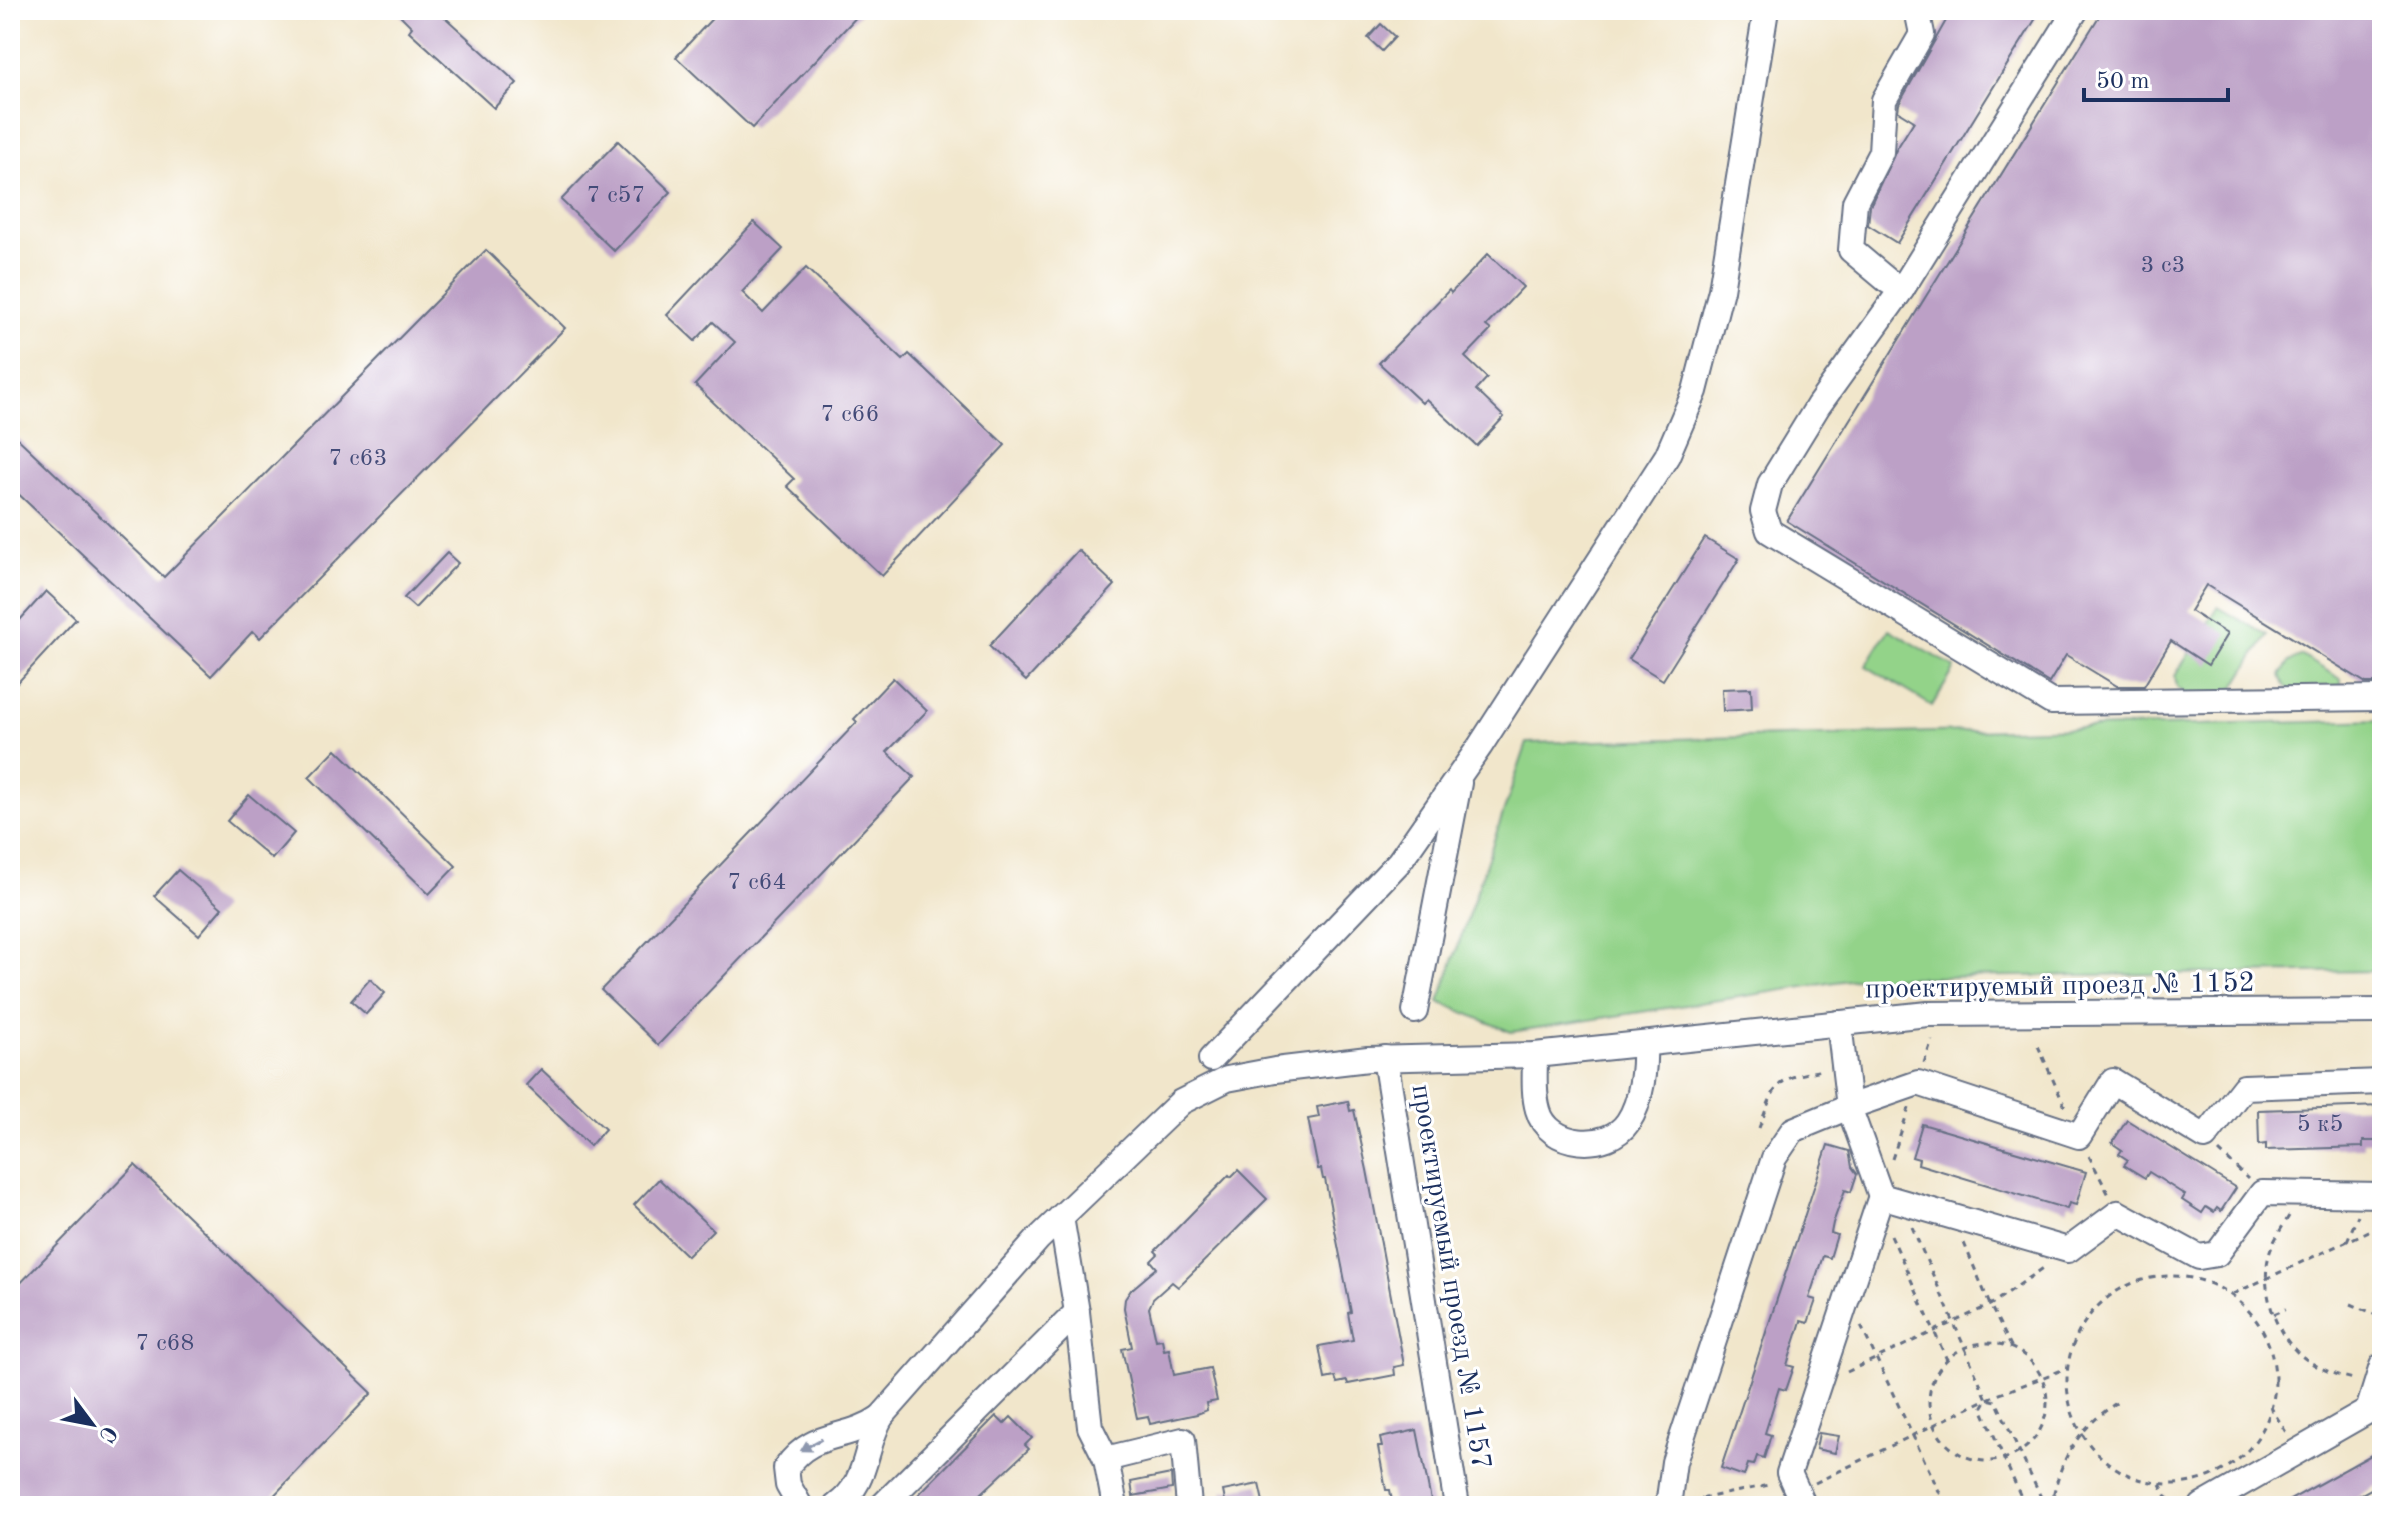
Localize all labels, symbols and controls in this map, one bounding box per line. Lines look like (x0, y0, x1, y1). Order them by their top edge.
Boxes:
scale bar (2084, 52, 2228, 102)
text: 50 m (2096, 70, 2150, 94)
house number: 7 с57 (587, 184, 645, 208)
house number: 3 с3 (2140, 254, 2186, 278)
house number: 7 с66 (821, 403, 879, 427)
house number: 7 с63 (329, 447, 387, 471)
house number: 7 с64 (728, 871, 786, 895)
street label: проектируемый проезд № 1152 (1865, 970, 2255, 1004)
street label: проектируемый проезд № 1157 (1406, 1082, 1494, 1472)
house number: 5 к5 (2297, 1113, 2343, 1137)
house number: 7 с68 (136, 1332, 194, 1356)
north arrow (52, 1384, 132, 1464)
text: С (94, 1422, 120, 1446)
one-way arrow (800, 1438, 822, 1452)

